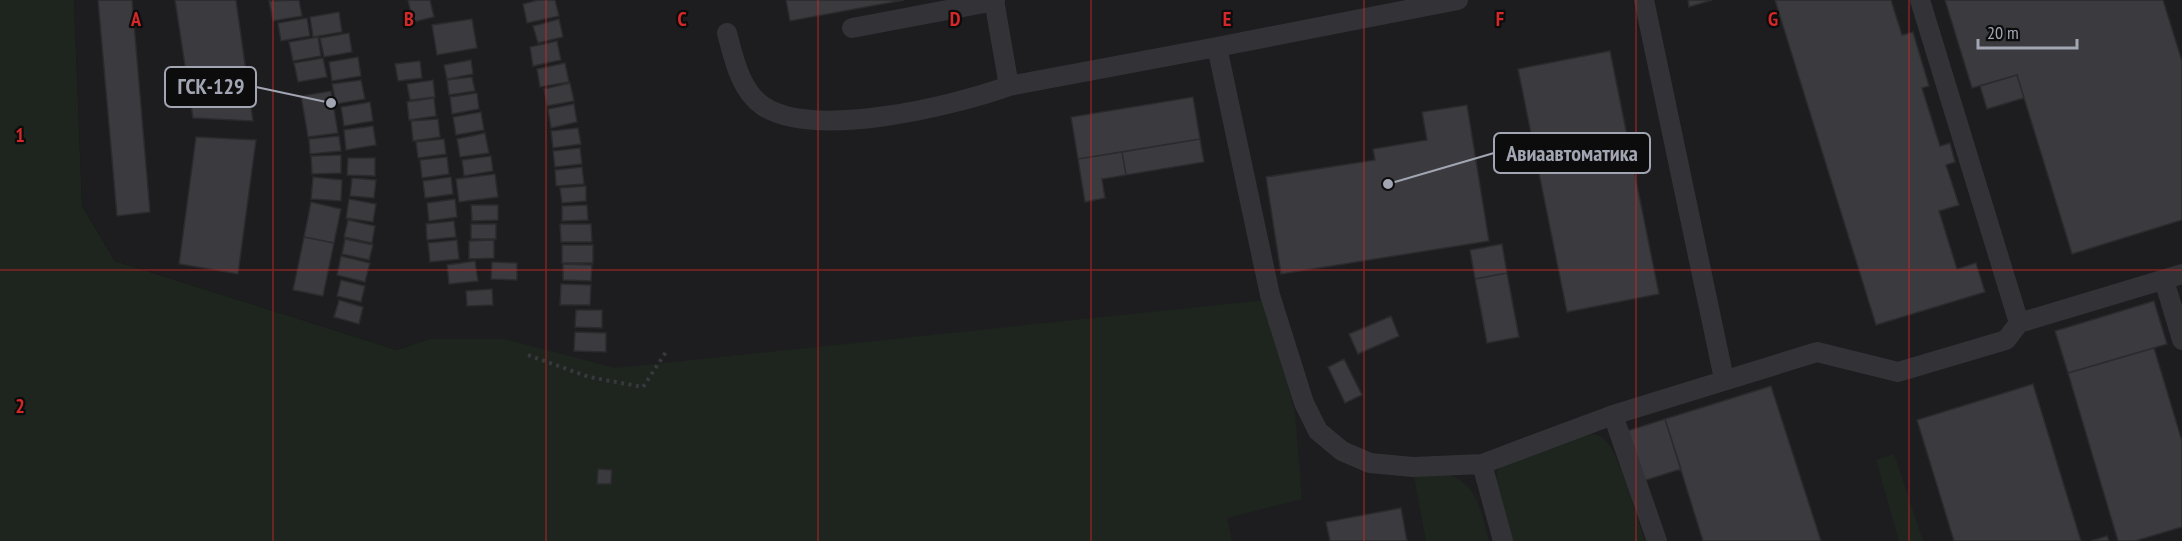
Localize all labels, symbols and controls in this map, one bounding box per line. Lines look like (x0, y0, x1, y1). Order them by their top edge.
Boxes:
text: A (130, 6, 142, 32)
text: B (404, 6, 414, 32)
text: C (677, 6, 687, 32)
text: D (950, 6, 961, 32)
text: E (1223, 6, 1231, 32)
text: F (1496, 6, 1504, 32)
text: G (1768, 6, 1778, 32)
scale bar (1978, 12, 2077, 50)
text: 20 m (1987, 21, 2019, 44)
callout: ГСК-129 (165, 67, 256, 107)
text: ГСК-129 (177, 72, 245, 100)
text: 1 (15, 122, 25, 148)
callout: Авиаавтоматика (1494, 133, 1650, 173)
text: Авиаавтоматика (1505, 139, 1638, 167)
text: 2 (15, 393, 25, 419)

